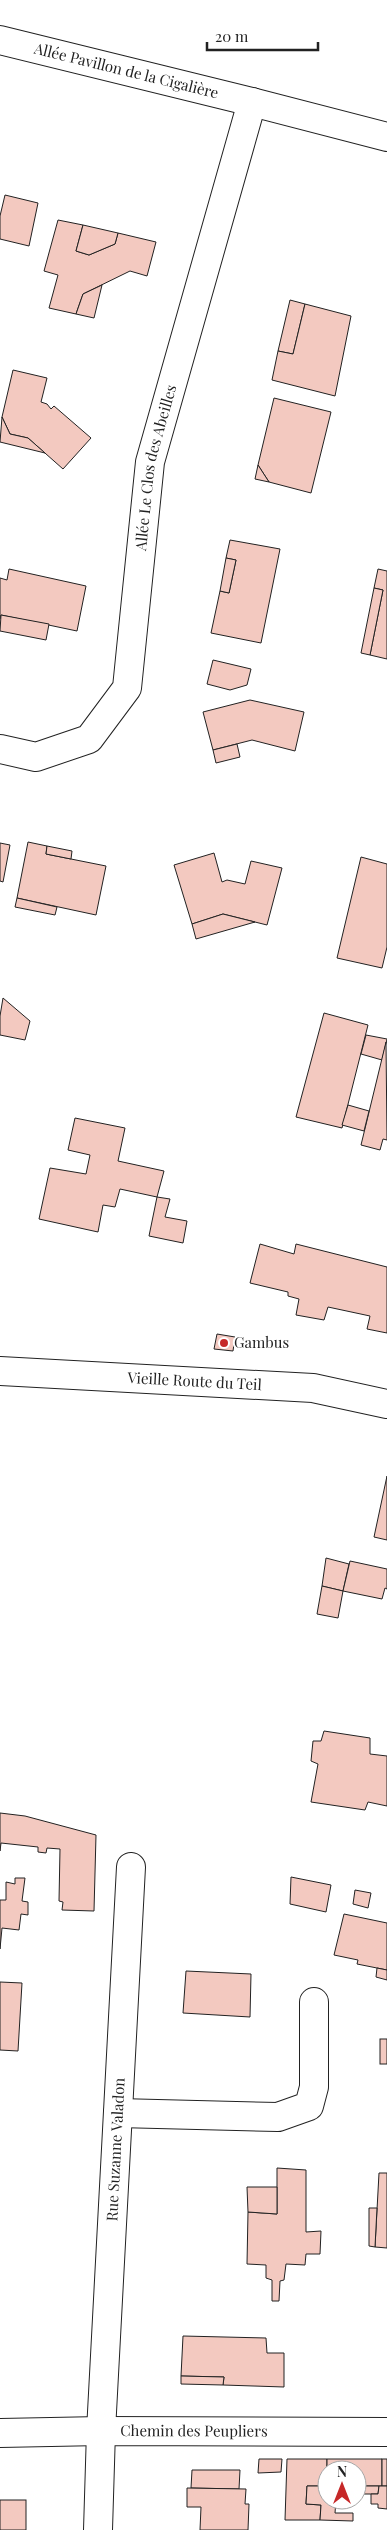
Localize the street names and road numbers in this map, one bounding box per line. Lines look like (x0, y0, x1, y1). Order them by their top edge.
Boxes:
street label: Allée Pavillon de la Cigalière (31, 38, 221, 102)
street label: Allée Le Clos des Abeilles (130, 382, 180, 553)
street label: Vieille Route du Teil (126, 1367, 262, 1394)
street label: Rue Suzanne Valadon (101, 2077, 129, 2222)
street label: Chemin des Peupliers (120, 2420, 268, 2441)

